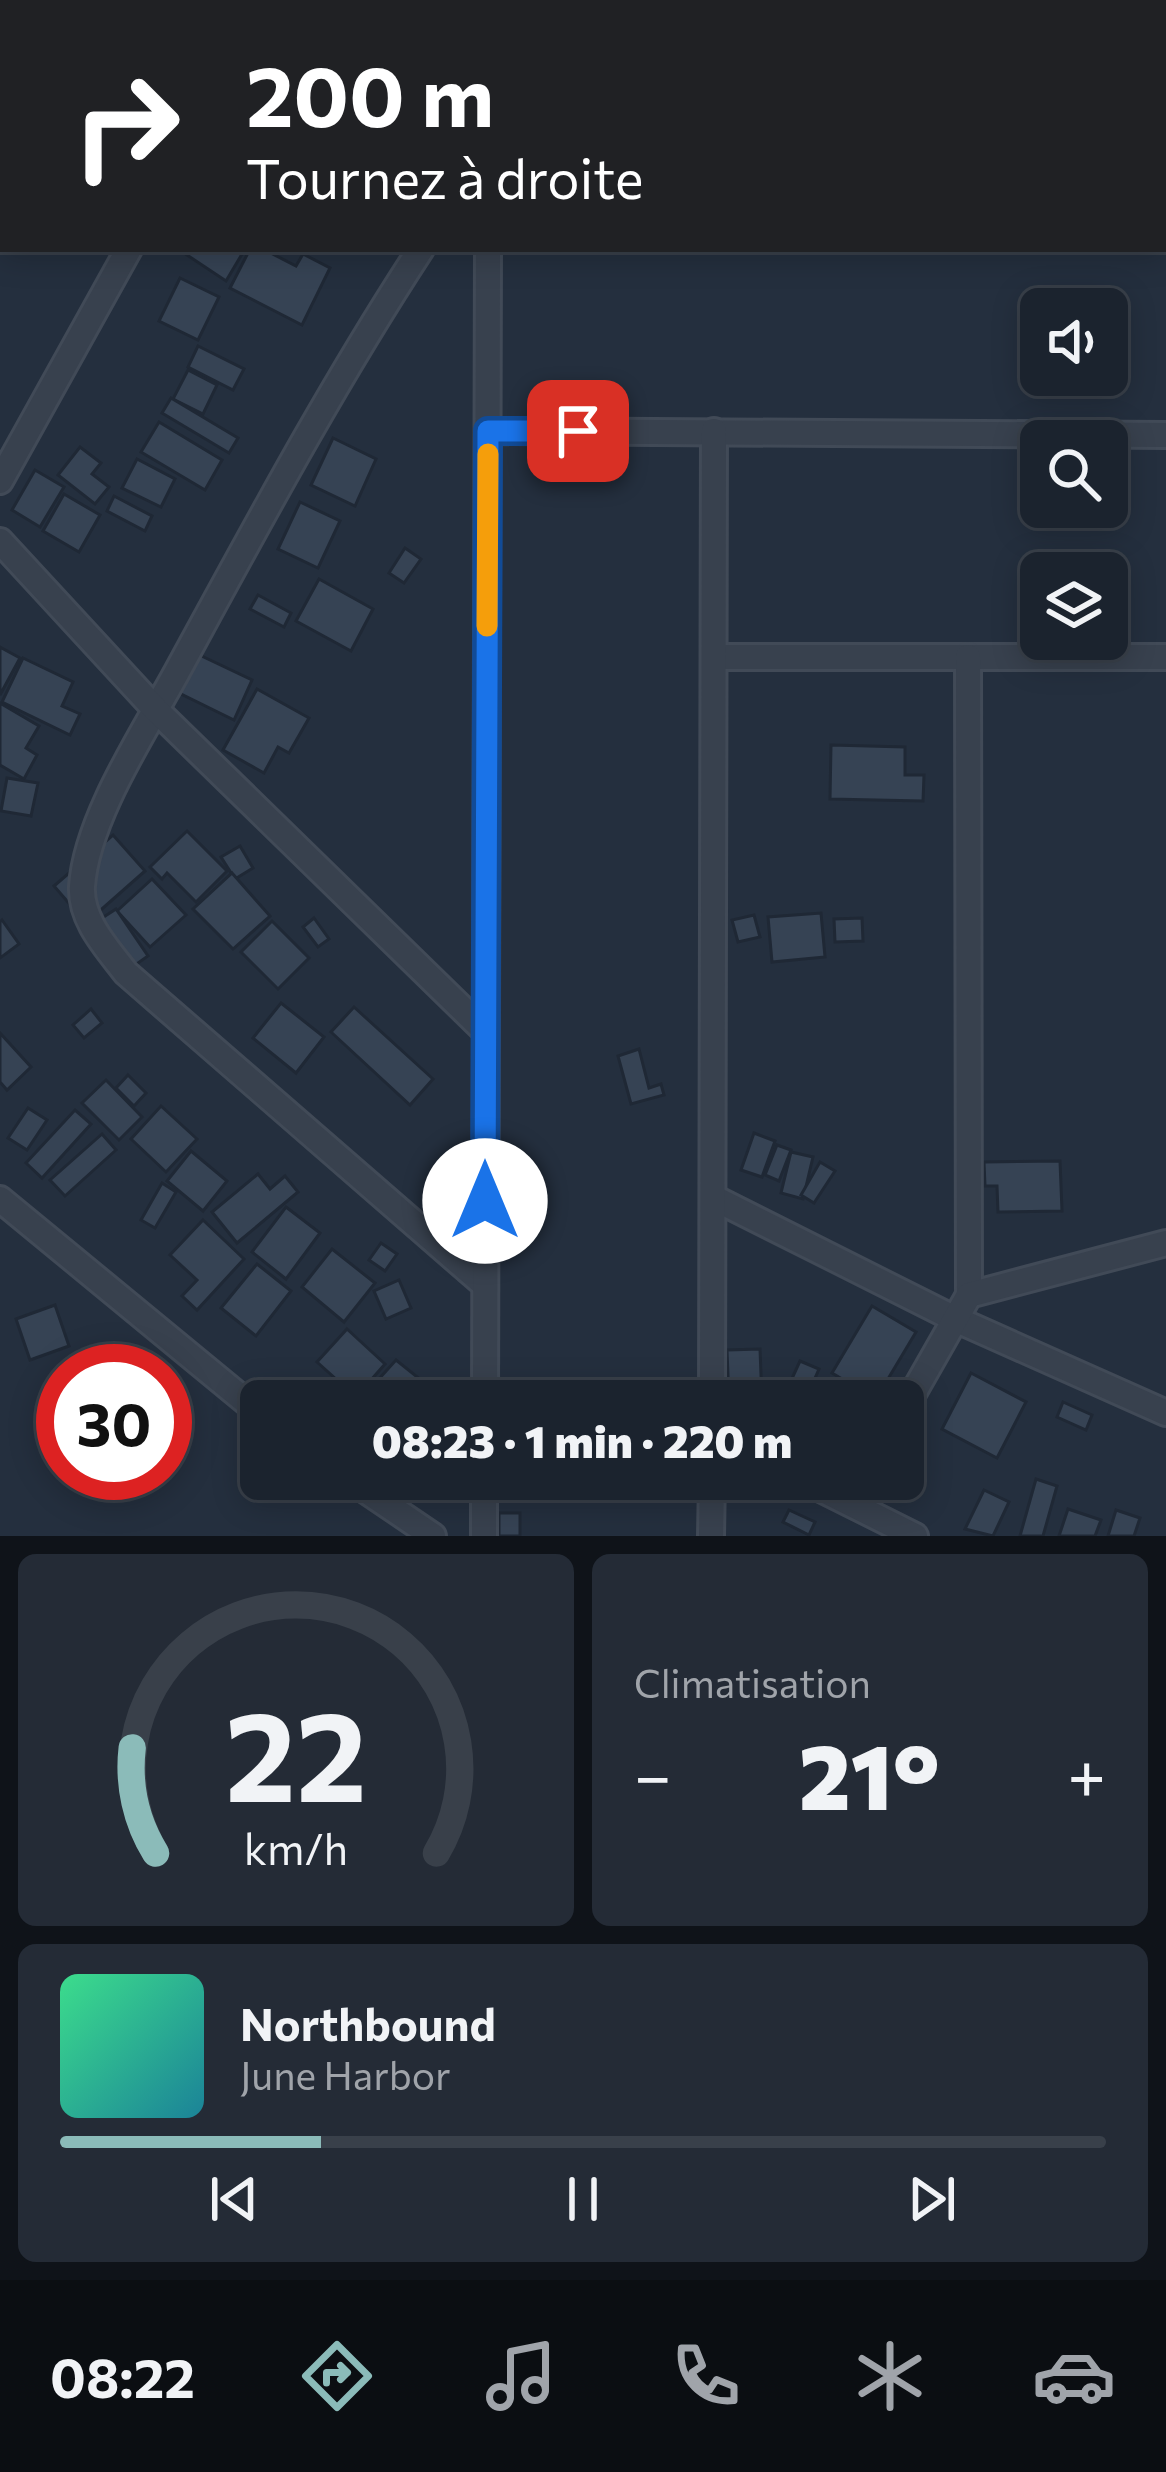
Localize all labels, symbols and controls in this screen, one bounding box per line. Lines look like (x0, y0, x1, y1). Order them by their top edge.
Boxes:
text: 200 m (246, 42, 494, 144)
icon: right (48, 48, 204, 204)
text: Tournez à droite (246, 144, 644, 210)
map controls (1020, 288, 1128, 660)
button: sound (1020, 288, 1128, 396)
pin (527, 380, 629, 482)
icon: arrive (545, 398, 611, 464)
button: search (1020, 420, 1128, 528)
button: layers (1020, 552, 1128, 660)
position arrow (422, 1138, 548, 1264)
speed limit sign: 30 (36, 1344, 192, 1500)
text: 08:23 · 1 min · 220 m (372, 1412, 792, 1467)
text: Climatisation (634, 1658, 871, 1706)
text: 22 (225, 1675, 367, 1828)
text: 21° (799, 1718, 940, 1829)
text: − (634, 1733, 672, 1814)
text: + (1067, 1733, 1106, 1814)
text: km/h (244, 1821, 348, 1874)
text: Northbound (240, 1995, 496, 2050)
text: June Harbor (240, 2050, 451, 2098)
icon: previous (201, 2166, 267, 2232)
icon: pause (550, 2166, 616, 2232)
icon: next (899, 2166, 965, 2232)
icon: directions (295, 2334, 379, 2418)
icon: music (479, 2334, 563, 2418)
icon: phone (664, 2334, 748, 2418)
icon: climate (848, 2334, 932, 2418)
icon: car (1032, 2334, 1116, 2418)
text: 08:22 (50, 2343, 195, 2409)

